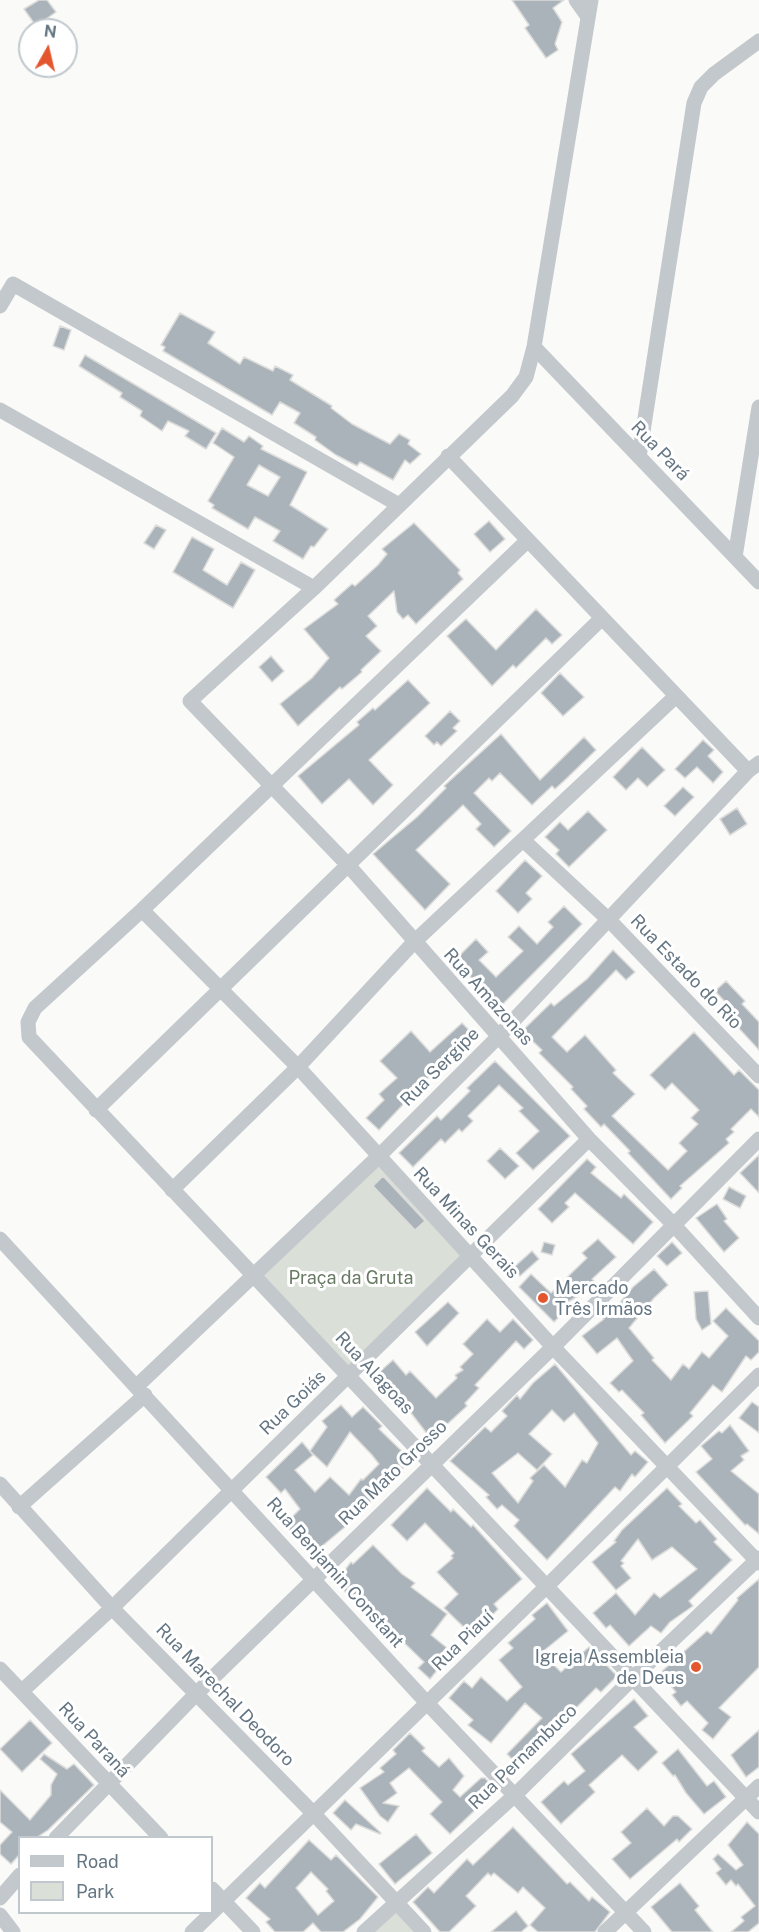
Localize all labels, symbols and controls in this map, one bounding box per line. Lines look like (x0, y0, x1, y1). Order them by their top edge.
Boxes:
north arrow (18, 18, 78, 78)
text: N (43, 21, 58, 42)
street label: Rua Pará (626, 417, 694, 485)
street label: Rua Estado do Rio (626, 910, 746, 1034)
street label: Rua Amazonas (439, 944, 537, 1050)
street label: Rua Sergipe (396, 1023, 484, 1111)
street label: Rua Minas Gerais (409, 1163, 523, 1283)
park label: Praça da Gruta (289, 1267, 413, 1289)
place label: Mercado Três Irmãos (555, 1277, 652, 1320)
marker: Mercado Três Irmãos (536, 1291, 550, 1305)
street label: Rua Alagoas (330, 1327, 418, 1419)
street label: Rua Goiás (255, 1366, 331, 1440)
street label: Rua Mato Grosso (334, 1416, 452, 1530)
street label: Rua Benjamin Constant (262, 1493, 408, 1653)
street label: Rua Piauí (428, 1606, 498, 1676)
street label: Rua Marechal Deodoro (151, 1619, 299, 1771)
place label: Igreja Assembleia de Deus (535, 1646, 684, 1688)
marker: Igreja Assembleia de Deus (689, 1660, 703, 1674)
street label: Rua Paraná (54, 1698, 134, 1782)
street label: Rua Pernambuco (464, 1700, 582, 1814)
legend (18, 1836, 213, 1914)
text: Road (76, 1851, 119, 1872)
text: Park (76, 1881, 114, 1902)

